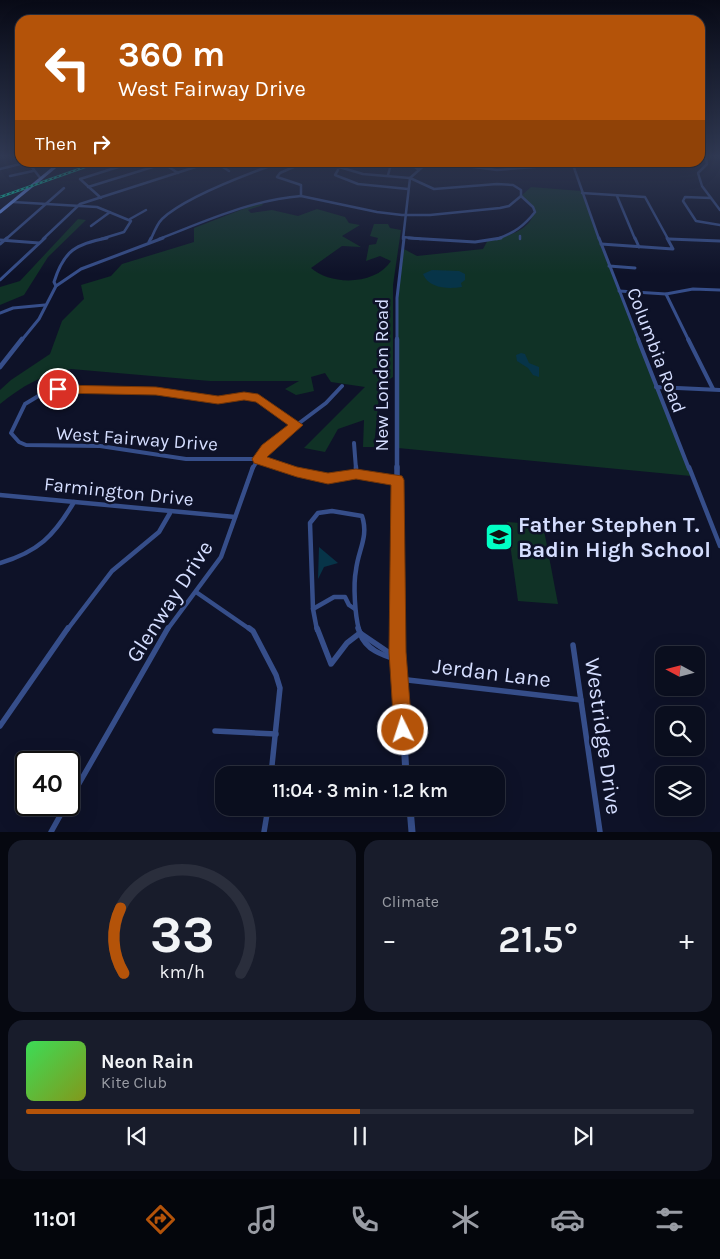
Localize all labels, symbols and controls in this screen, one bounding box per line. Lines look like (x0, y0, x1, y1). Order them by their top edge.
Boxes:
text: 360 m (118, 34, 225, 75)
icon: left (35, 35, 100, 100)
text: West Fairway Drive (118, 76, 306, 102)
icon: right (87, 130, 115, 158)
text: Then (35, 133, 77, 155)
street label: Columbia Road (622, 285, 690, 416)
street label: New London Road (371, 298, 393, 452)
pin (37, 368, 79, 410)
icon: arrive (44, 375, 72, 403)
street label: West Fairway Drive (55, 422, 219, 456)
street label: Farmington Drive (43, 473, 195, 511)
place label: Father Stephen T. Badin High School (518, 512, 711, 563)
school or university icon: Father Stephen T. Badin High School (484, 522, 514, 552)
street label: Glenway Drive (121, 536, 219, 667)
north arrow (655, 646, 705, 696)
map controls (655, 646, 705, 816)
street label: Jerdan Lane (431, 653, 552, 693)
street label: Westridge Drive (579, 656, 627, 816)
position arrow (376, 703, 428, 755)
button: search (655, 706, 705, 756)
speed limit sign: 40 (15, 751, 80, 816)
button: layers (655, 766, 705, 816)
text: 11:04 · 3 min · 1.2 km (272, 780, 448, 802)
text: Climate (382, 892, 439, 911)
text: 33 (150, 904, 214, 965)
text: 21.5° (498, 917, 578, 962)
text: − (382, 923, 397, 956)
text: + (679, 923, 694, 956)
text: km/h (159, 962, 205, 983)
text: Neon Rain (101, 1051, 194, 1073)
text: Kite Club (101, 1073, 167, 1092)
icon: previous (123, 1122, 151, 1150)
icon: pause (346, 1122, 374, 1150)
icon: next (569, 1122, 597, 1150)
icon: directions (143, 1202, 178, 1237)
icon: music (245, 1202, 280, 1237)
icon: phone (347, 1202, 382, 1237)
icon: climate (448, 1202, 483, 1237)
icon: car (550, 1202, 585, 1237)
icon: filters (652, 1202, 687, 1237)
text: 11:01 (33, 1206, 77, 1232)

